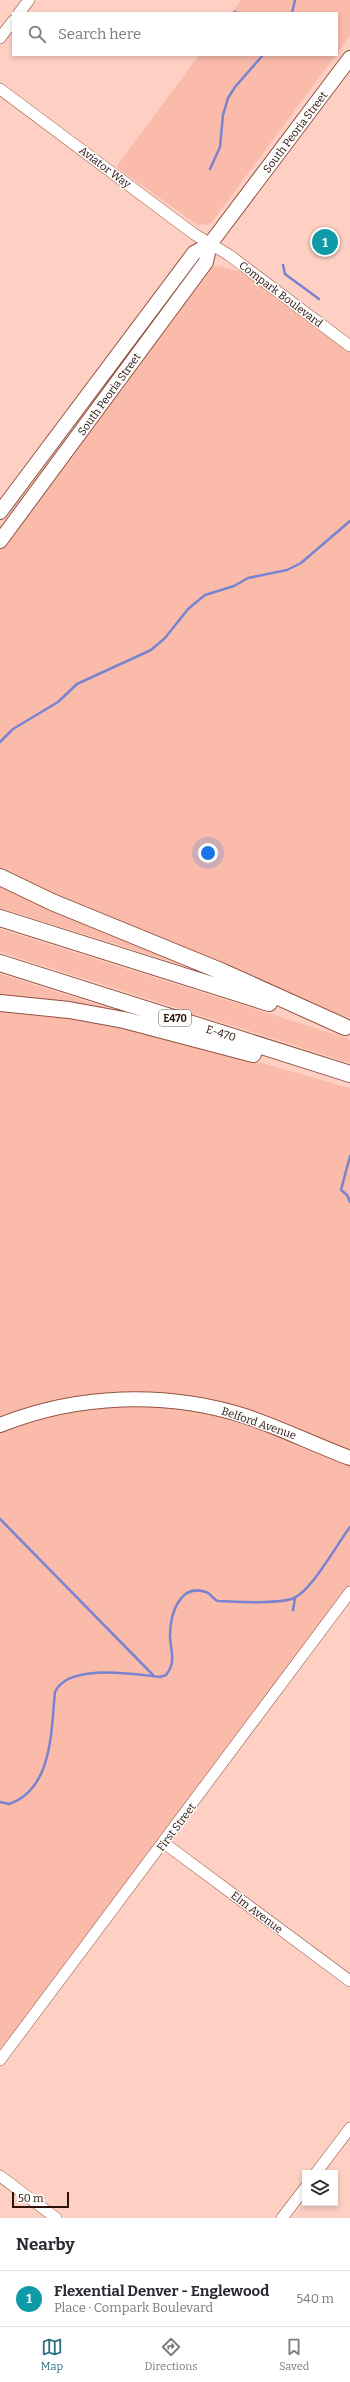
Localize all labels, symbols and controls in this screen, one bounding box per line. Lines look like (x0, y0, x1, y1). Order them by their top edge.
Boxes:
search box (12, 12, 338, 56)
icon: search (26, 23, 48, 45)
text: Search here (58, 25, 141, 43)
street label: South Peoria Street (261, 89, 330, 175)
street label: Aviator Way (76, 144, 133, 191)
pin: 1 (312, 227, 338, 257)
street label: Compark Boulevard (236, 259, 325, 330)
street label: South Peoria Street (75, 351, 144, 438)
your location (198, 843, 218, 863)
road number: E470 (159, 1010, 191, 1026)
street label: E-470 (204, 1023, 237, 1044)
street label: Belford Avenue (220, 1405, 298, 1442)
street label: First Street (154, 1801, 199, 1854)
street label: Elm Avenue (228, 1889, 285, 1936)
map controls (302, 2170, 338, 2206)
button: layers (302, 2170, 338, 2206)
scale bar (12, 2190, 69, 2209)
text: 50 m (18, 2192, 44, 2205)
text: Nearby (16, 2234, 75, 2255)
text: Flexential Denver - Englewood (54, 2282, 269, 2300)
text: 1 (26, 2291, 32, 2306)
text: 540 m (296, 2291, 334, 2306)
text: Place · Compark Boulevard (54, 2300, 213, 2315)
tab: Map (41, 2336, 63, 2373)
tab: Directions (145, 2336, 197, 2373)
tab: Saved (279, 2336, 309, 2373)

